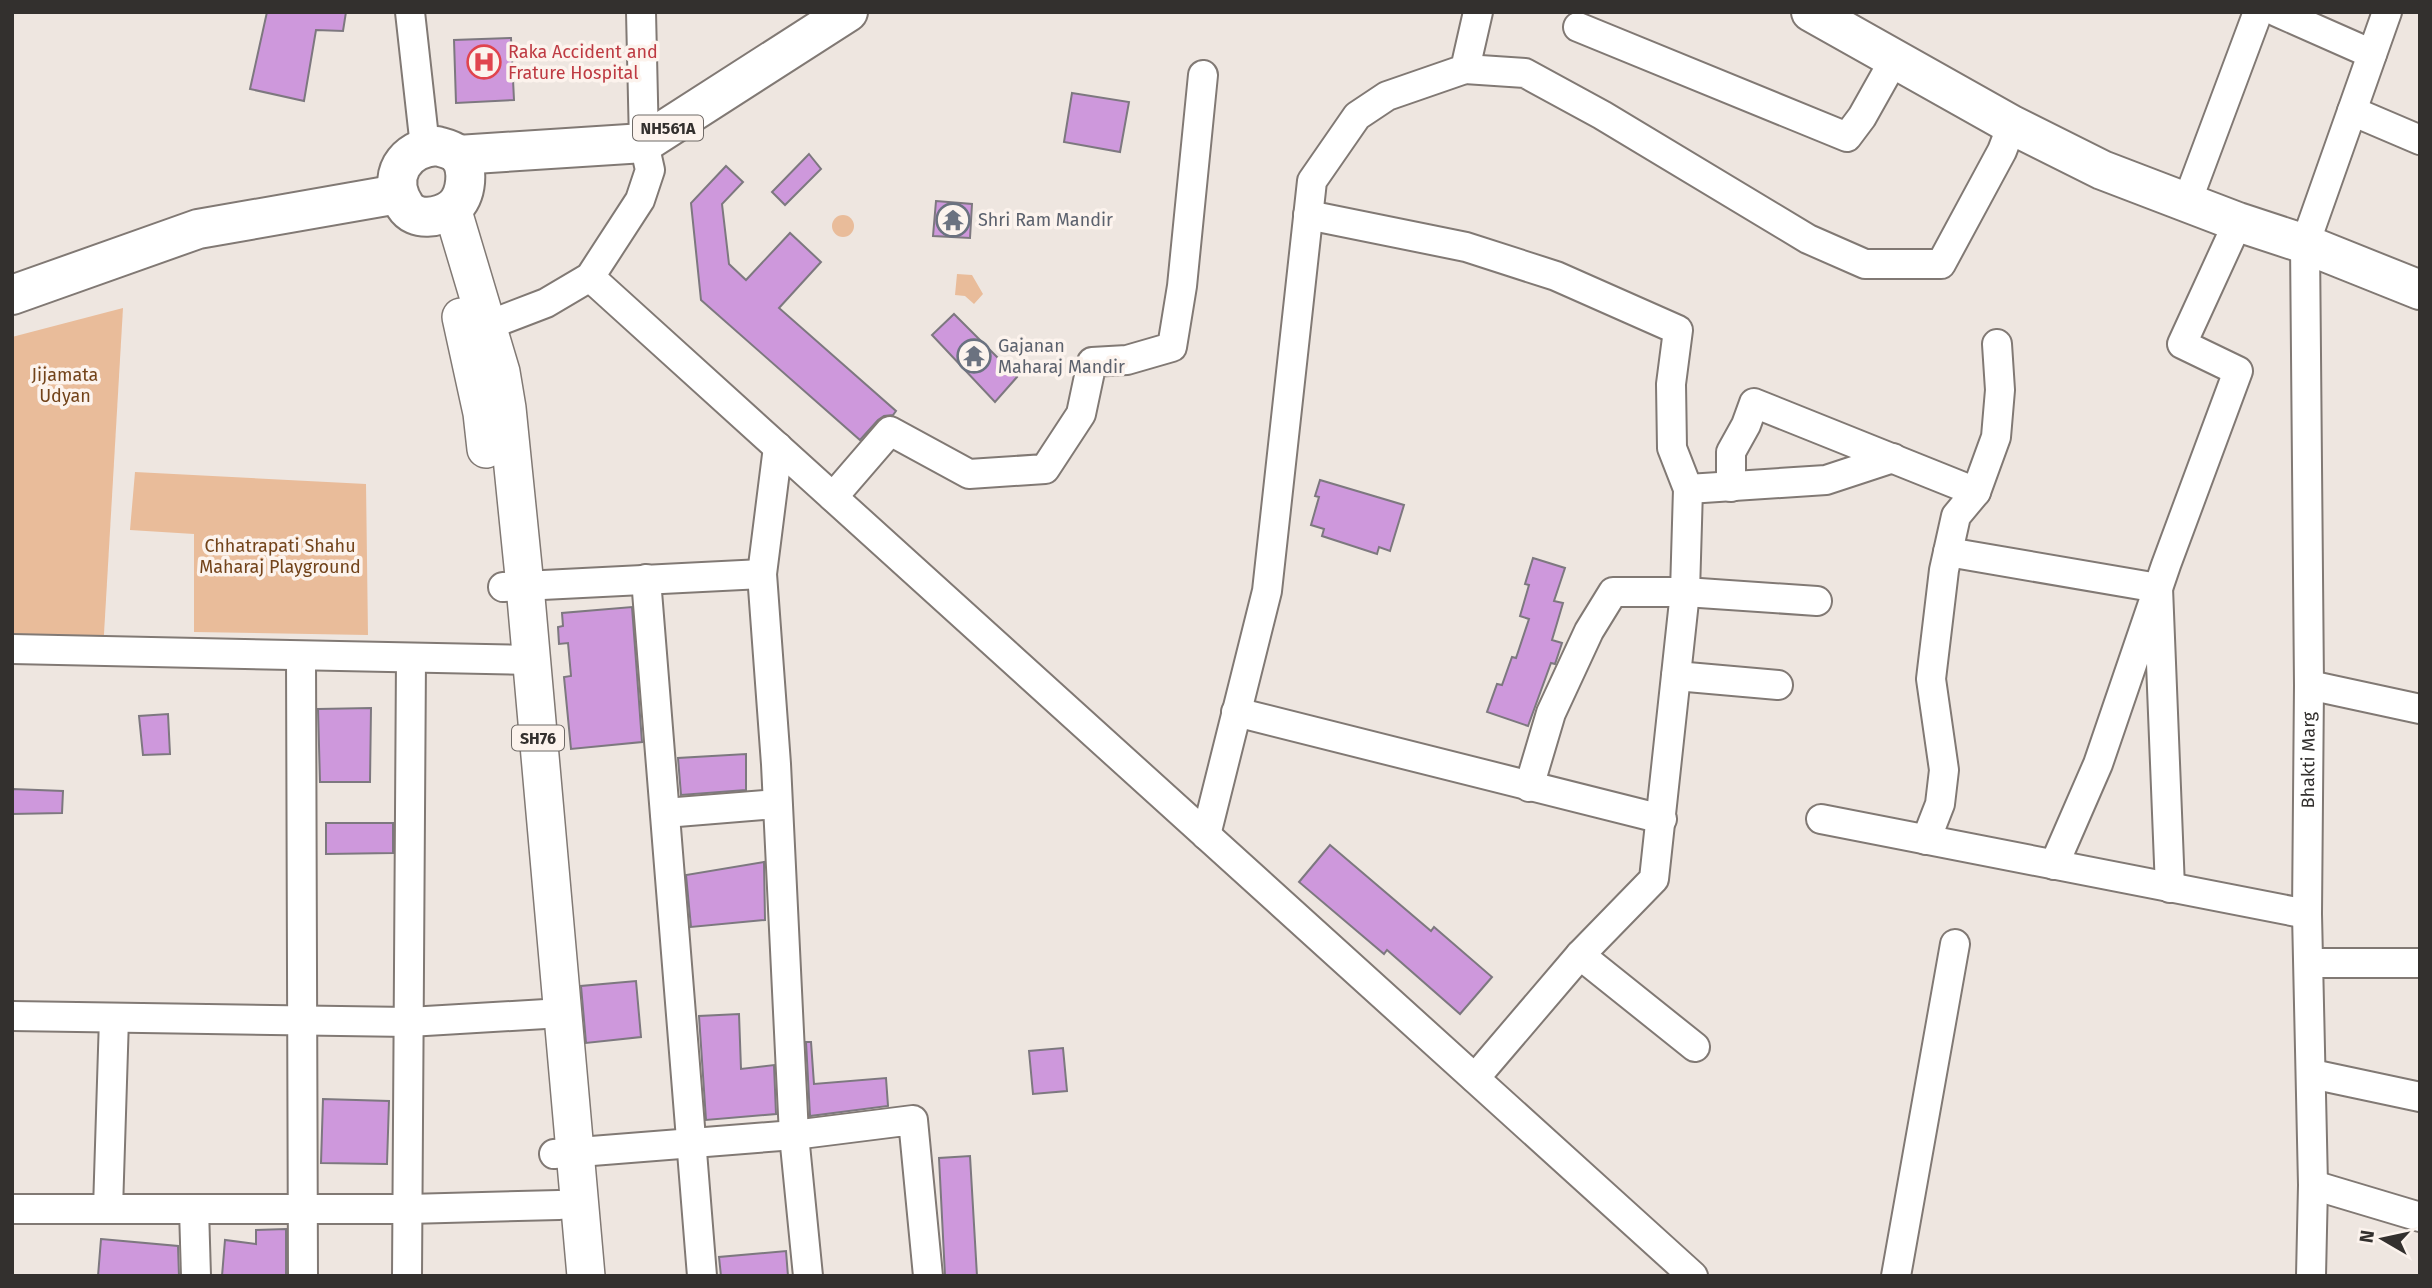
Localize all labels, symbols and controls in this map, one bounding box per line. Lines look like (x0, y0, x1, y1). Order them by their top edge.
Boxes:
place label: Raka Accident and Frature Hospital (508, 41, 658, 84)
hospital icon: Raka Accident and Frature Hospital (465, 43, 503, 81)
road number: NH561A (633, 116, 703, 140)
temple icon: Shri Ram Mandir (934, 201, 972, 239)
place label: Shri Ram Mandir (978, 209, 1113, 231)
place label: Gajanan Maharaj Mandir (998, 335, 1125, 378)
temple icon: Gajanan Maharaj Mandir (955, 337, 993, 375)
park label: Jijamata Udyan (32, 364, 98, 407)
park label: Chhatrapati Shahu Maharaj Playground (199, 535, 361, 578)
street label: Bhakti Marg (2297, 711, 2320, 809)
road number: SH76 (512, 726, 564, 750)
north arrow (2348, 1204, 2418, 1274)
text: N (2354, 1228, 2379, 1244)

